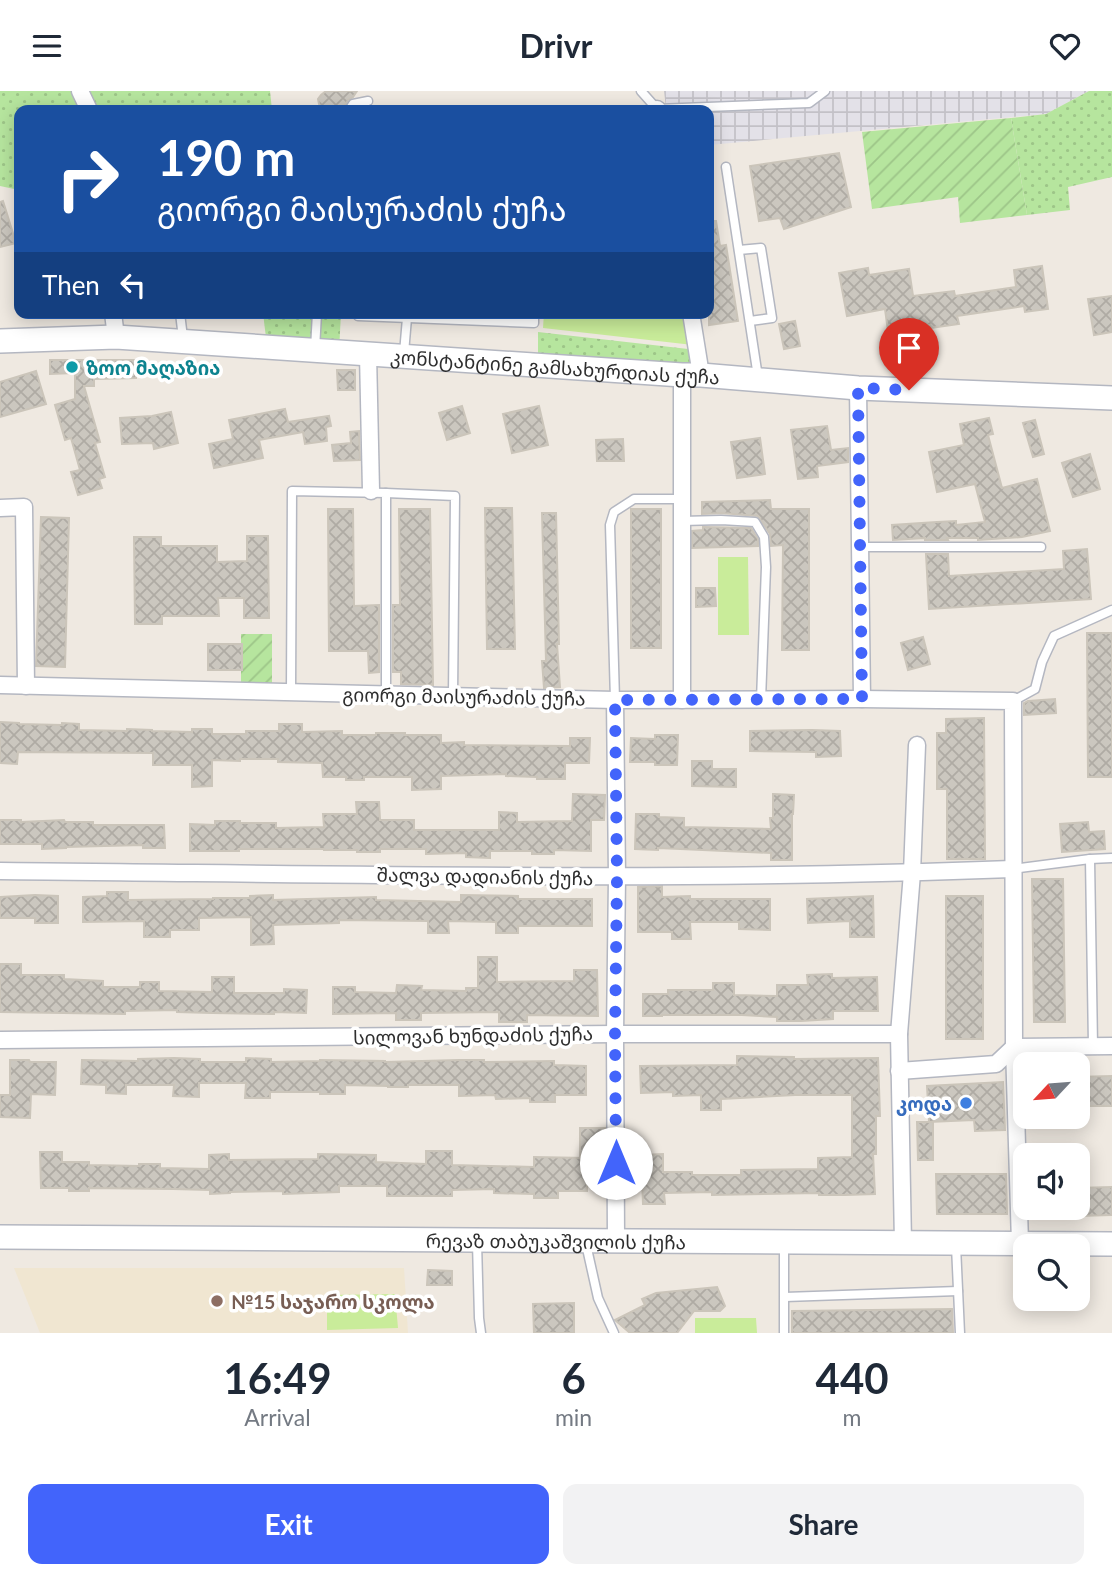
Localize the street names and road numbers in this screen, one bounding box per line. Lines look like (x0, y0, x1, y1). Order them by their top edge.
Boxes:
street label: კონსტანტინე გამსახურდიას ქუჩა (389, 344, 721, 388)
street label: გიორგი მაისურაძის ქუჩა (342, 682, 586, 711)
street label: შალვა დადიანის ქუჩა (376, 863, 594, 891)
street label: სილოვან ხუნდაძის ქუჩა (353, 1021, 593, 1051)
street label: რევაზ თაბუკაშვილის ქუჩა (426, 1228, 686, 1254)

